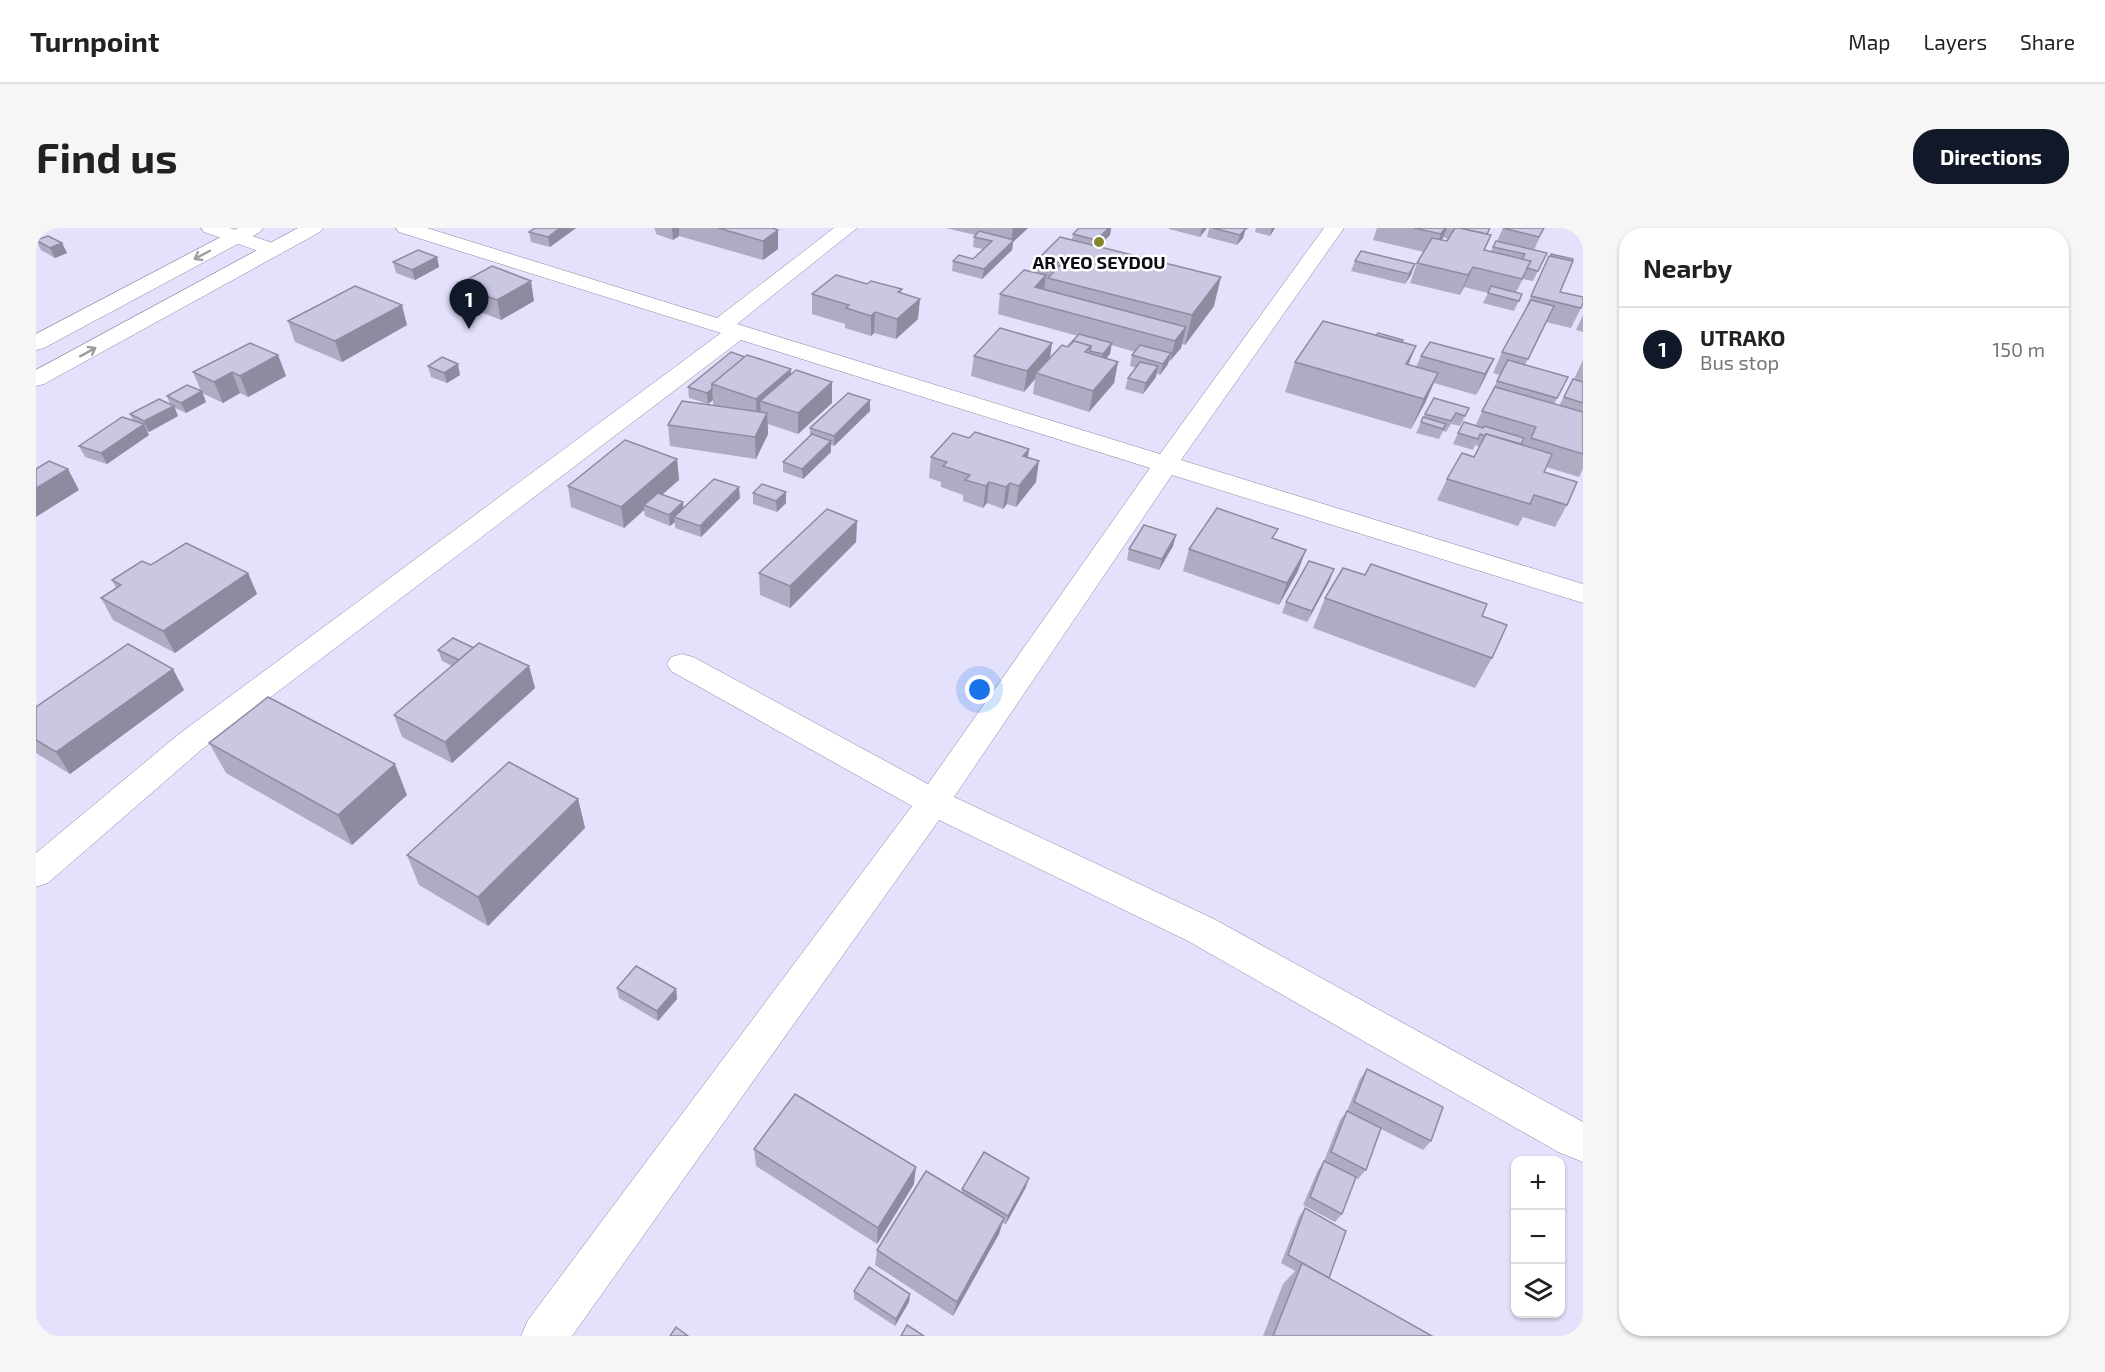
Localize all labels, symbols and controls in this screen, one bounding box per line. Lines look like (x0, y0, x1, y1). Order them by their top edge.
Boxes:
text: Turnpoint (30, 24, 159, 58)
text: Map (1848, 29, 1890, 54)
text: Layers (1923, 29, 1987, 54)
text: Share (2020, 29, 2075, 54)
button: Directions (1913, 129, 2069, 184)
text: Find us (36, 131, 178, 181)
marker: AR YEO SEYDOU (1092, 235, 1106, 249)
one-way arrow (193, 250, 211, 261)
place label: AR YEO SEYDOU (1032, 251, 1166, 273)
text: Nearby (1643, 252, 1732, 283)
pin: 1 (450, 279, 488, 329)
text: UTRAKO (1700, 324, 1785, 350)
text: 1 (1658, 337, 1667, 361)
text: 150 m (1992, 337, 2045, 361)
one-way arrow (79, 346, 96, 358)
text: Bus stop (1700, 350, 1779, 374)
your location (965, 675, 994, 704)
map controls (1511, 1156, 1565, 1318)
button: + (1511, 1156, 1565, 1210)
button: − (1511, 1210, 1565, 1264)
button: layers (1511, 1264, 1565, 1318)

